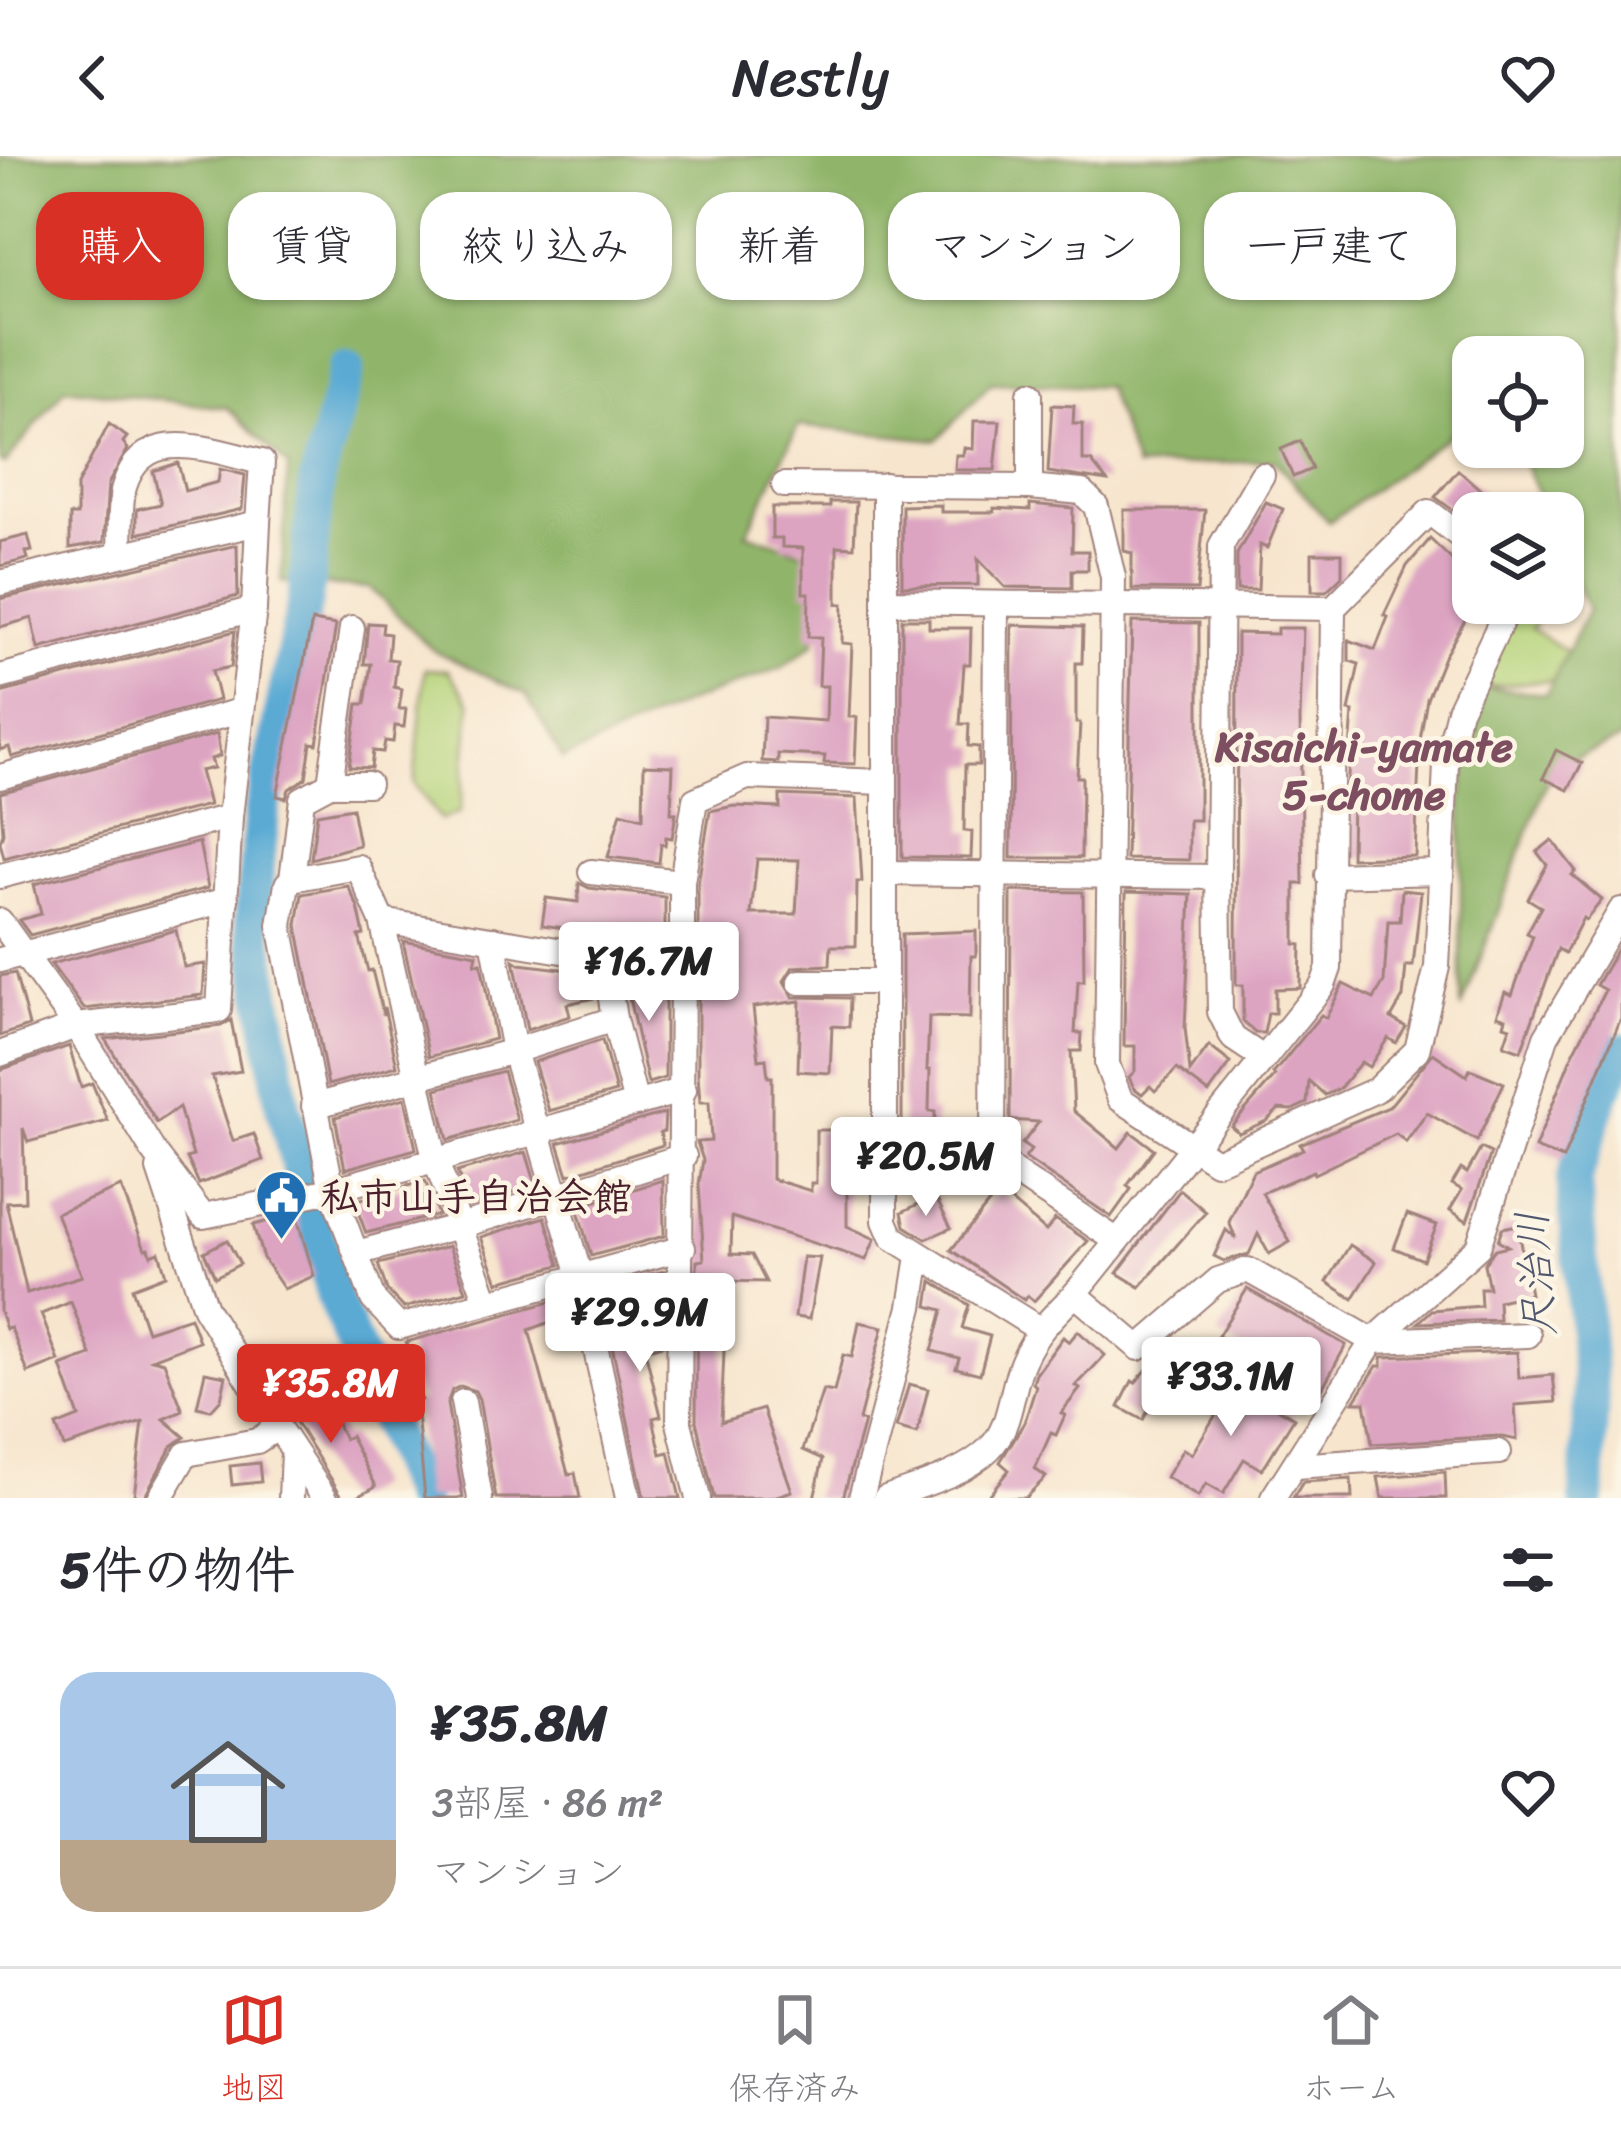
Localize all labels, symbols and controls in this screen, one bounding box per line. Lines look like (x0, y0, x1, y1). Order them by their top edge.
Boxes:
text: Nestly (732, 30, 889, 126)
icon: back (60, 45, 126, 111)
icon: heart (1495, 45, 1561, 111)
chip: 購入 (36, 192, 204, 300)
chip: 賃貸 (228, 192, 396, 300)
chip: 絞り込み (420, 192, 672, 300)
chip: 新着 (696, 192, 864, 300)
chip: マンション (888, 192, 1180, 300)
chip: 一戸建て (1204, 192, 1456, 300)
map controls (1452, 336, 1584, 624)
button: locate (1452, 336, 1584, 468)
button: layers (1452, 492, 1584, 624)
district label: Kisaichi-yamate 5-chome (1214, 710, 1513, 832)
pin: ¥16.7M (551, 922, 747, 1024)
text: ¥16.7M (586, 926, 712, 995)
pin: ¥20.5M (828, 1117, 1024, 1219)
text: ¥20.5M (858, 1121, 994, 1190)
place label: 私市山手自治会館 (320, 1162, 632, 1231)
public building icon: 私市山手自治会館 (253, 1168, 309, 1242)
water label: 尺治川 (1495, 1209, 1577, 1339)
pin: ¥29.9M (542, 1273, 738, 1375)
text: ¥29.9M (572, 1277, 708, 1346)
pin: ¥33.1M (1133, 1337, 1329, 1439)
text: ¥33.1M (1169, 1341, 1293, 1410)
pin: ¥35.8M (233, 1344, 429, 1446)
text: ¥35.8M (264, 1348, 398, 1417)
text: 5件の物件 (60, 1525, 295, 1615)
icon: filters (1495, 1537, 1561, 1603)
text: ¥35.8M (432, 1678, 607, 1768)
icon: home (156, 1720, 300, 1864)
icon: heart (1495, 1759, 1561, 1825)
text: 3部屋 · 86 m² (432, 1768, 663, 1837)
text: マンション (432, 1837, 625, 1906)
tab: 地図 (221, 1987, 287, 2117)
tab: 保存済み (729, 1987, 861, 2117)
tab: ホーム (1302, 1987, 1400, 2117)

